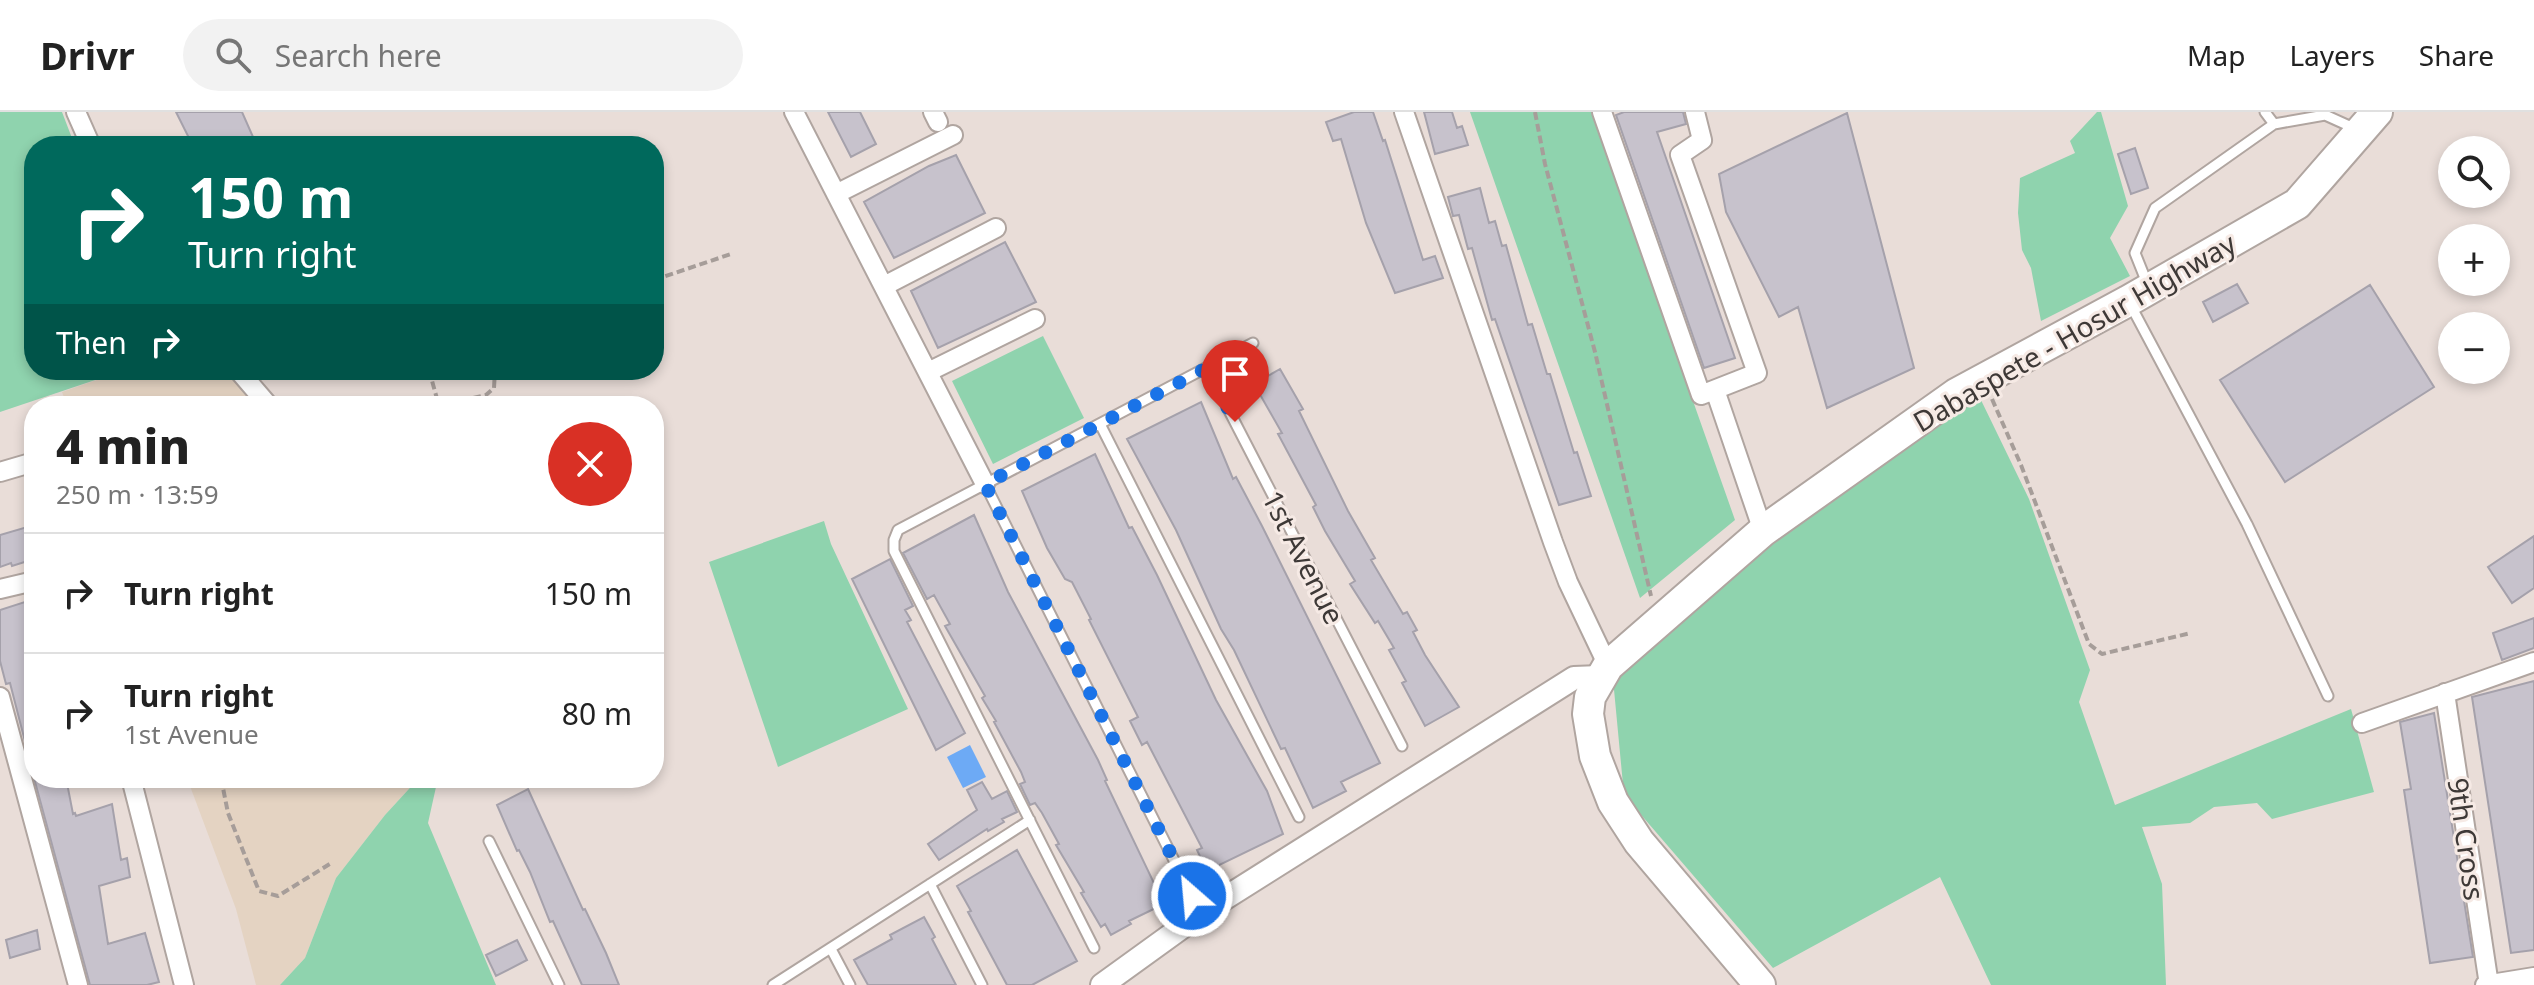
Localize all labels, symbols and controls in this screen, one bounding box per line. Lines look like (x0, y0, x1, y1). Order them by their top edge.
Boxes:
search box (183, 19, 743, 91)
text: Drivr (40, 29, 135, 81)
icon: search (211, 33, 255, 77)
text: Search here (275, 35, 442, 76)
text: Map (2187, 36, 2245, 74)
text: Layers (2289, 36, 2375, 74)
text: Share (2419, 36, 2494, 74)
map controls (2438, 136, 2510, 384)
button: search (2438, 136, 2510, 208)
text: 150 m (188, 158, 353, 234)
icon: right (56, 168, 160, 272)
street label: Dabaspete - Hosur Highway (1906, 224, 2243, 440)
button: + (2438, 224, 2510, 296)
text: Turn right (188, 230, 356, 279)
button: − (2438, 312, 2510, 384)
icon: right (143, 320, 187, 364)
text: Then (56, 322, 127, 363)
pin (1201, 340, 1269, 422)
icon: arrive (1213, 352, 1257, 396)
text: 4 min (56, 413, 190, 478)
button: close (548, 422, 632, 506)
text: 250 m · 13:59 (56, 476, 219, 512)
street label: 1st Avenue (1254, 484, 1354, 630)
icon: right (56, 571, 100, 615)
text: Turn right (124, 573, 274, 614)
text: 150 m (545, 573, 632, 614)
text: Turn right (124, 675, 274, 716)
icon: right (56, 691, 100, 735)
text: 80 m (562, 693, 632, 734)
text: 1st Avenue (124, 716, 259, 752)
street label: 9th Cross (2440, 775, 2494, 903)
position arrow (1150, 854, 1234, 938)

